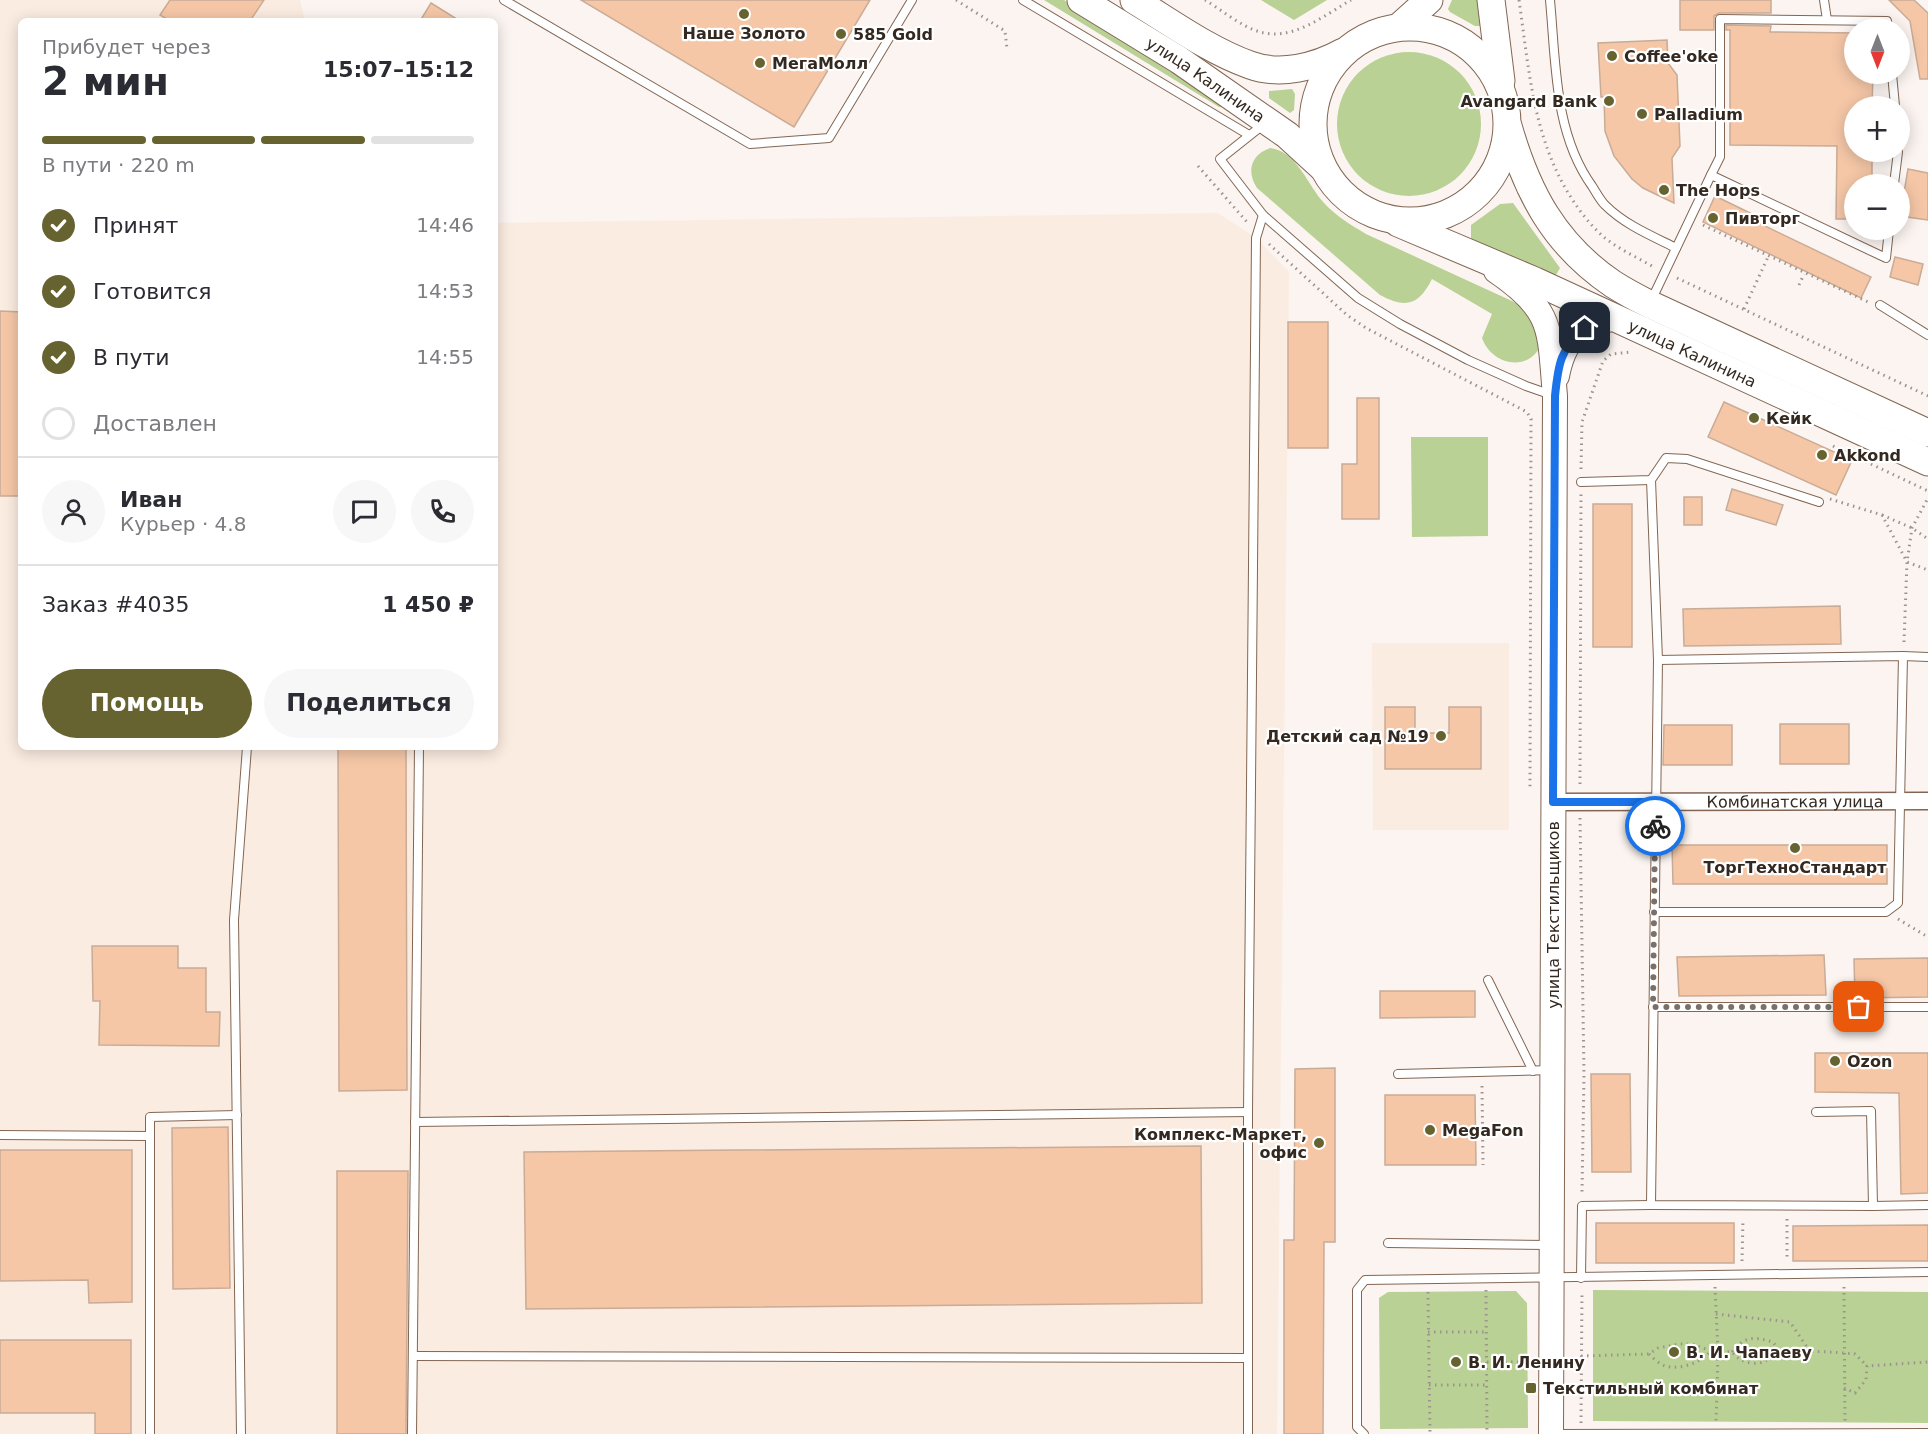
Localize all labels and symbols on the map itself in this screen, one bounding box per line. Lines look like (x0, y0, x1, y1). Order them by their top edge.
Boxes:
marker: Наше Золото (737, 7, 751, 21)
north arrow (1844, 18, 1910, 84)
place label: Наше Золото (683, 24, 805, 43)
place label: 585 Gold (853, 25, 933, 44)
marker: 585 Gold (834, 27, 848, 41)
street label: улица Калинина (1143, 33, 1268, 127)
place label: Coffee'oke (1624, 47, 1719, 66)
marker: Coffee'oke (1605, 49, 1619, 63)
place label: МегаМолл (772, 54, 868, 73)
marker: МегаМолл (753, 56, 767, 70)
place label: Avangard Bank (1460, 92, 1597, 111)
marker: Avangard Bank (1602, 94, 1616, 108)
place label: Palladium (1654, 105, 1743, 124)
marker: Palladium (1635, 107, 1649, 121)
place label: The Hops (1676, 181, 1760, 200)
marker: The Hops (1657, 183, 1671, 197)
place label: Пивторг (1725, 209, 1800, 228)
marker: Пивторг (1706, 211, 1720, 225)
pin (1559, 302, 1610, 353)
street label: улица Калинина (1625, 316, 1759, 392)
place label: Кейк (1766, 409, 1812, 428)
marker: Кейк (1747, 411, 1761, 425)
place label: Akkond (1834, 446, 1901, 465)
marker: Akkond (1815, 448, 1829, 462)
place label: Детский сад №19 (1266, 727, 1429, 746)
marker: Детский сад №19 (1434, 729, 1448, 743)
street label: Комбинатская улица (1707, 792, 1883, 812)
courier (1625, 796, 1685, 856)
street label: улица Текстильщиков (1544, 821, 1563, 1009)
marker: ТоргТехноСтандарт (1788, 841, 1802, 855)
place label: ТоргТехноСтандарт (1703, 858, 1887, 877)
pin (1833, 981, 1884, 1032)
place label: Ozon (1847, 1052, 1892, 1071)
marker: Ozon (1828, 1054, 1842, 1068)
place label: MegaFon (1442, 1121, 1524, 1140)
marker: MegaFon (1423, 1123, 1437, 1137)
place label: Комплекс-Маркет, офис (1134, 1125, 1307, 1162)
marker: Комплекс-Маркет, офис (1312, 1136, 1326, 1150)
place label: В. И. Чапаеву (1686, 1343, 1812, 1362)
marker: В. И. Чапаеву (1667, 1345, 1681, 1359)
place label: В. И. Ленину (1468, 1353, 1585, 1372)
marker: В. И. Ленину (1449, 1355, 1463, 1369)
place label: Текстильный комбинат (1543, 1379, 1759, 1398)
marker: Текстильный комбинат (1524, 1381, 1538, 1395)

